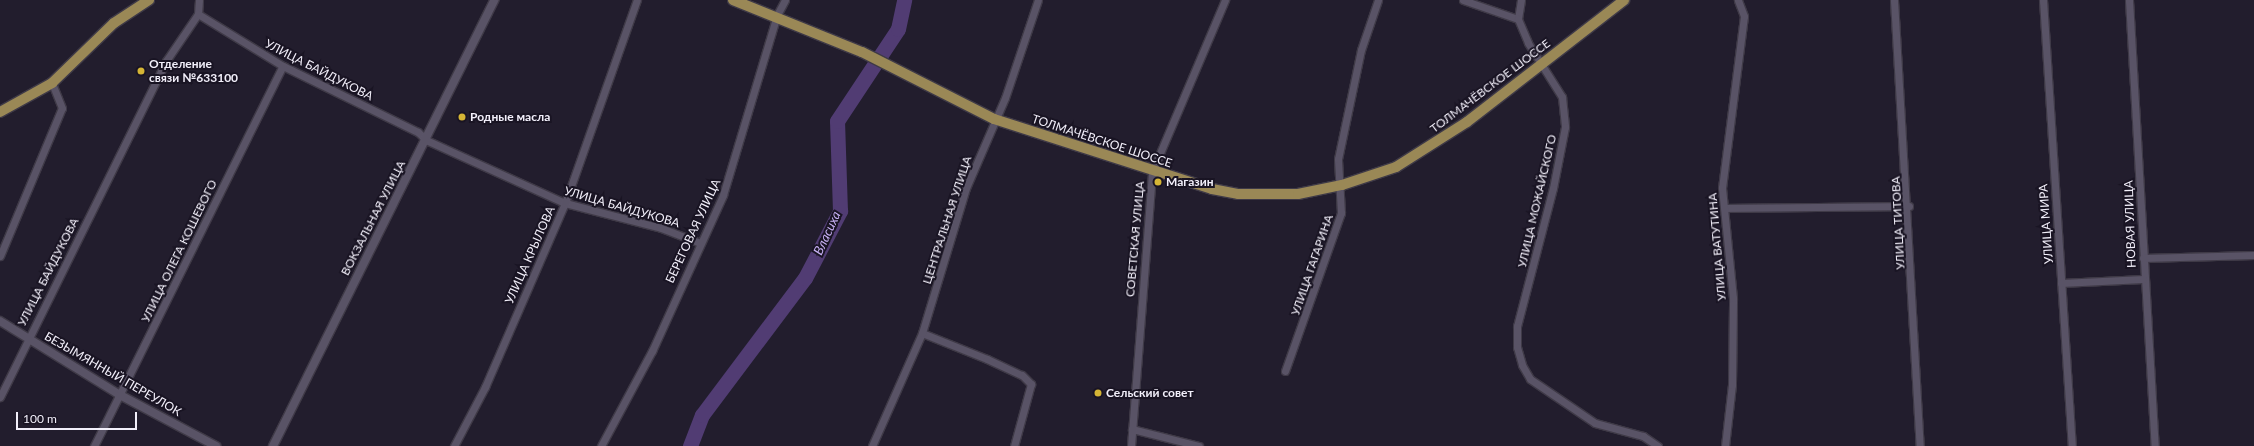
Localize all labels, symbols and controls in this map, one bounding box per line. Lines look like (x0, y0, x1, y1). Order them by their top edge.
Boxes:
street label: УЛИЦА БАЙДУКОВА (262, 36, 376, 104)
street label: ТОЛМАЧЁВСКОЕ ШОССЕ (1427, 36, 1553, 136)
place label: Отделение связи №633100 (149, 57, 238, 85)
marker: Отделение связи №633100 (136, 66, 146, 76)
place label: Родные масла (470, 110, 550, 124)
marker: Родные масла (457, 112, 467, 122)
street label: ТОЛМАЧЁВСКОЕ ШОССЕ (1030, 112, 1174, 170)
street label: УЛИЦА МОЖАЙСКОГО (1515, 133, 1559, 269)
street label: ЦЕНТРАЛЬНАЯ УЛИЦА (919, 154, 975, 286)
street label: ВОКЗАЛЬНАЯ УЛИЦА (338, 158, 408, 278)
place label: Магазин (1166, 175, 1214, 189)
street label: УЛИЦА ТИТОВА (1888, 176, 1908, 270)
street label: УЛИЦА ОЛЕГА КОШЕВОГО (138, 177, 220, 325)
street label: БЕРЕГОВАЯ УЛИЦА (663, 177, 723, 285)
marker: Магазин (1153, 177, 1163, 187)
street label: СОВЕТСКАЯ УЛИЦА (1123, 180, 1147, 298)
street label: НОВАЯ УЛИЦА (2121, 180, 2139, 268)
street label: УЛИЦА МИРА (2036, 183, 2056, 265)
street label: УЛИЦА БАЙДУКОВА (563, 184, 681, 230)
street label: УЛИЦА ВАТУТИНА (1705, 192, 1729, 302)
street label: УЛИЦА КРЫЛОВА (502, 204, 558, 306)
water label: Власиха (810, 209, 844, 257)
street label: УЛИЦА ГАГАРИНА (1288, 213, 1336, 317)
street label: УЛИЦА БАЙДУКОВА (14, 215, 82, 329)
street label: БЕЗЫМЯННЫЙ ПЕРЕУЛОК (42, 329, 184, 419)
place label: Сельский совет (1106, 386, 1194, 400)
marker: Сельский совет (1093, 388, 1103, 398)
scale bar (18, 404, 139, 430)
text: 100 m (23, 411, 57, 426)

